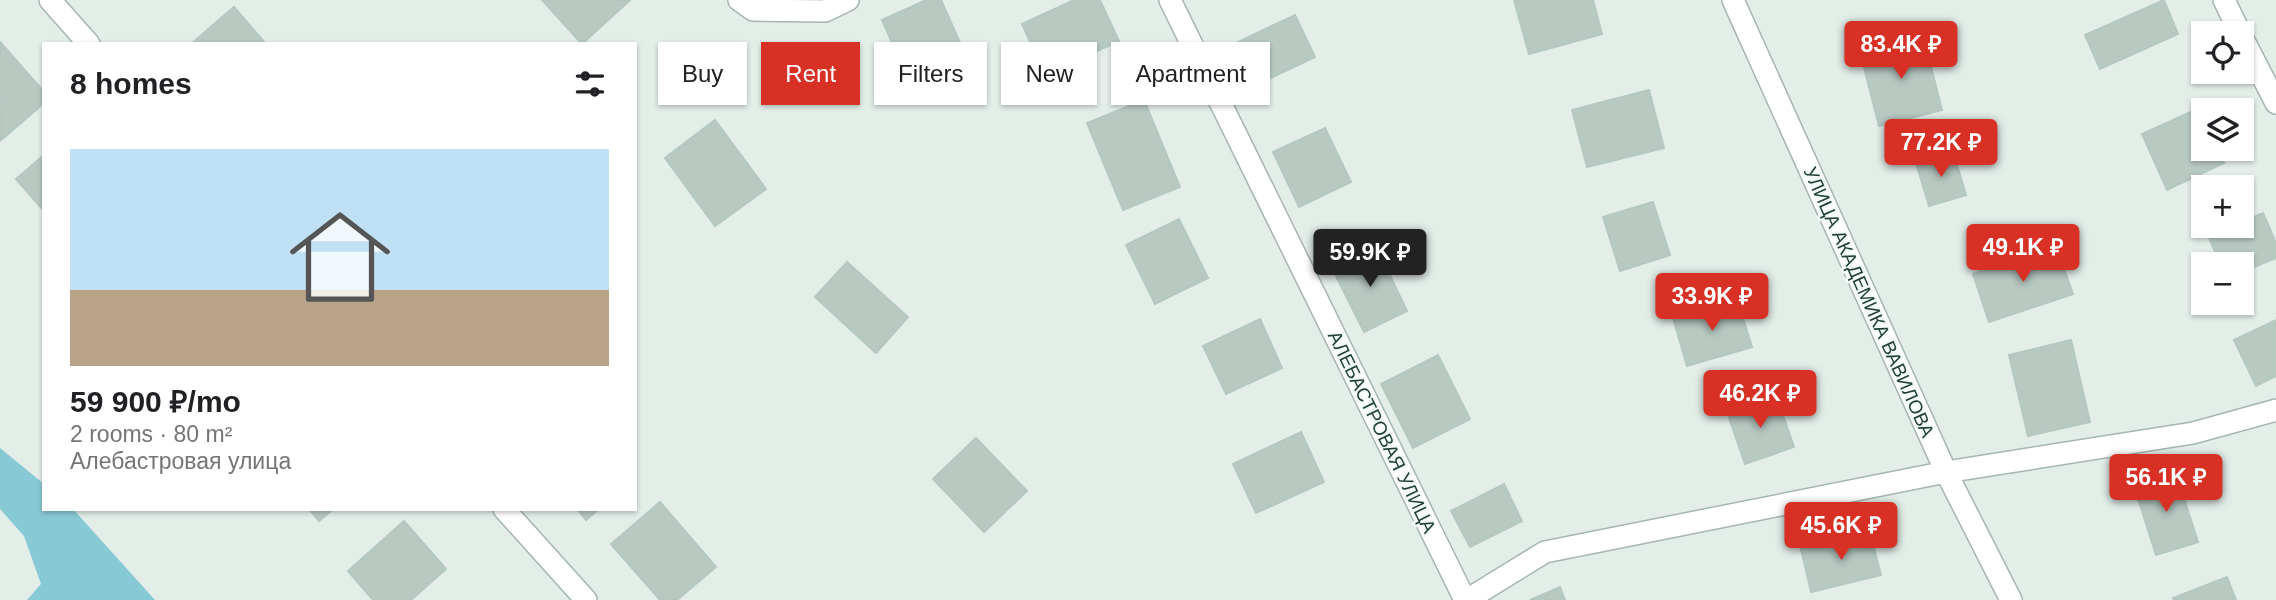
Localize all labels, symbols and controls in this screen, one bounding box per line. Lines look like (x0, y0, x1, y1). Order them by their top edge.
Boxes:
map controls (2191, 21, 2254, 315)
button: locate (2191, 21, 2254, 84)
pin: 83.4K ₽ (1836, 22, 1966, 81)
text: 83.4K ₽ (1860, 31, 1942, 57)
chip: Buy (658, 42, 747, 105)
chip: Rent (761, 42, 860, 105)
chip: Filters (874, 42, 987, 105)
chip: New (1001, 42, 1097, 105)
chip: Apartment (1111, 42, 1270, 105)
icon: filters (571, 65, 609, 103)
text: 8 homes (70, 67, 192, 100)
button: layers (2191, 98, 2254, 161)
pin: 77.2K ₽ (1876, 120, 2006, 179)
text: 77.2K ₽ (1900, 129, 1982, 155)
street label: УЛИЦА АКАДЕМИКА ВАВИЛОВА (1800, 164, 1938, 441)
button: + (2191, 175, 2254, 238)
icon: home (277, 194, 403, 320)
pin: 49.1K ₽ (1958, 224, 2088, 284)
pin: 59.9K ₽ (1305, 230, 1435, 289)
text: 49.1K ₽ (1982, 234, 2064, 260)
text: 59.9K ₽ (1329, 239, 1411, 265)
button: − (2191, 252, 2254, 315)
pin: 33.9K ₽ (1647, 274, 1777, 333)
text: 33.9K ₽ (1671, 283, 1753, 309)
street label: АЛЕБАСТРОВАЯ УЛИЦА (1324, 328, 1440, 537)
pin: 46.2K ₽ (1695, 370, 1825, 430)
text: 46.2K ₽ (1719, 380, 1801, 406)
text: 59 900 ₽/mo (70, 385, 241, 418)
text: 2 rooms · 80 m² (70, 421, 232, 447)
text: Алебастровая улица (70, 448, 291, 474)
pin: 56.1K ₽ (2101, 454, 2231, 514)
text: 56.1K ₽ (2125, 464, 2207, 490)
pin: 45.6K ₽ (1776, 503, 1906, 562)
text: 45.6K ₽ (1800, 512, 1882, 538)

